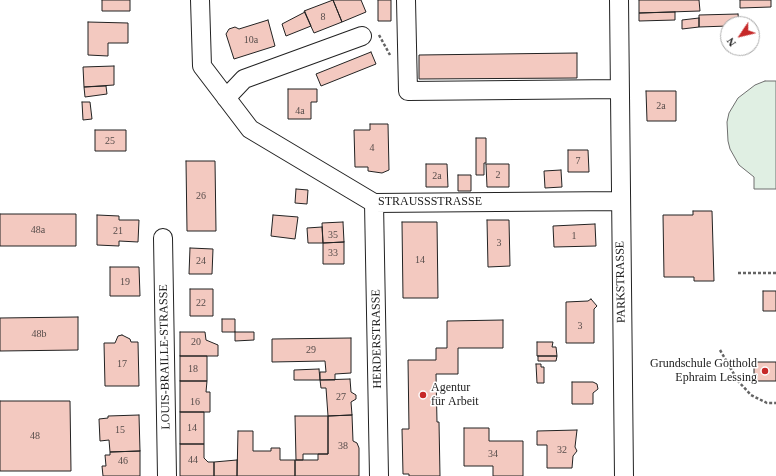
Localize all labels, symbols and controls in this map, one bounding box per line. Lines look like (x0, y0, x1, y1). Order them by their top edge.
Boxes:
house number: 8 (320, 11, 326, 23)
north arrow (720, 16, 760, 56)
house number: 10a (244, 34, 258, 46)
text: N (724, 36, 738, 49)
house number: 2a (656, 100, 666, 112)
house number: 4a (295, 105, 305, 117)
house number: 25 (105, 135, 115, 147)
house number: 4 (370, 142, 374, 154)
house number: 7 (576, 155, 580, 167)
house number: 2 (496, 169, 500, 181)
house number: 2a (432, 170, 442, 182)
house number: 26 (196, 190, 206, 202)
street label: STRAUSSSTRASSE (378, 195, 482, 209)
house number: 48a (31, 224, 45, 236)
house number: 21 (113, 225, 123, 237)
house number: 35 (328, 229, 338, 241)
house number: 1 (572, 230, 576, 242)
house number: 3 (496, 237, 502, 249)
street label: PARKSTRASSE (613, 241, 629, 323)
house number: 33 (328, 247, 338, 259)
house number: 14 (415, 254, 425, 266)
house number: 24 (196, 255, 206, 267)
house number: 19 (120, 276, 130, 288)
street label: LOUIS-BRAILLE-STRASSE (157, 284, 173, 430)
street label: HERDERSTRASSE (369, 289, 385, 389)
house number: 22 (196, 297, 206, 309)
house number: 3 (578, 320, 582, 332)
house number: 48b (32, 328, 46, 340)
house number: 20 (191, 336, 201, 348)
house number: 29 (306, 344, 316, 356)
place label: Grundschule Gotthold Ephraim Lessing (650, 357, 757, 385)
house number: 17 (117, 358, 127, 370)
house number: 18 (188, 363, 198, 375)
marker: Grundschule Gotthold Ephraim Lessing (760, 366, 770, 376)
place label: Agentur für Arbeit (431, 381, 479, 409)
marker: Agentur für Arbeit (418, 390, 428, 400)
house number: 27 (336, 391, 346, 403)
house number: 16 (190, 396, 200, 408)
house number: 14 (187, 422, 197, 434)
house number: 15 (115, 424, 125, 436)
house number: 48 (30, 430, 40, 442)
house number: 38 (338, 440, 348, 452)
house number: 32 (557, 444, 567, 456)
house number: 34 (488, 448, 498, 460)
house number: 44 (188, 454, 198, 466)
house number: 46 (118, 455, 128, 467)

